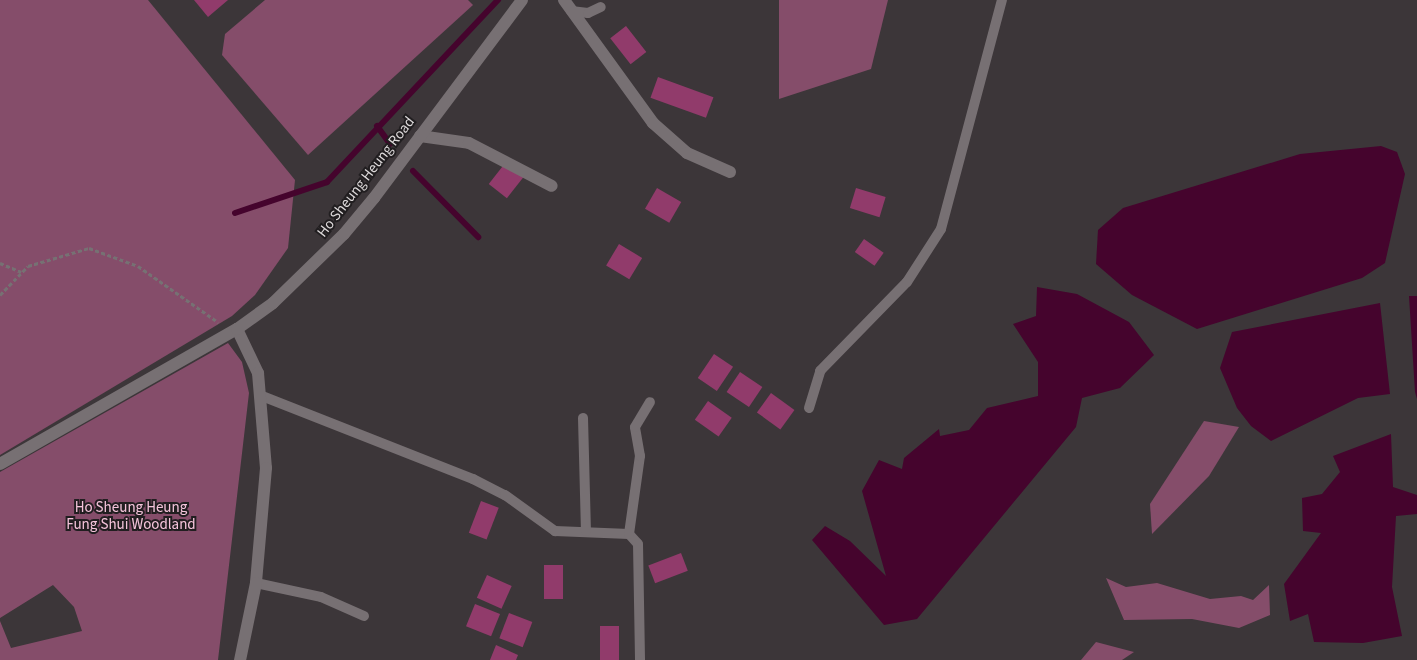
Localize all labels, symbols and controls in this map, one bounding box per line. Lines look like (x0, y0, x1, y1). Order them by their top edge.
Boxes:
street label: Ho Sheung Heung Road (313, 113, 419, 241)
park label: Ho Sheung Heung Fung Shui Woodland (66, 498, 196, 533)

